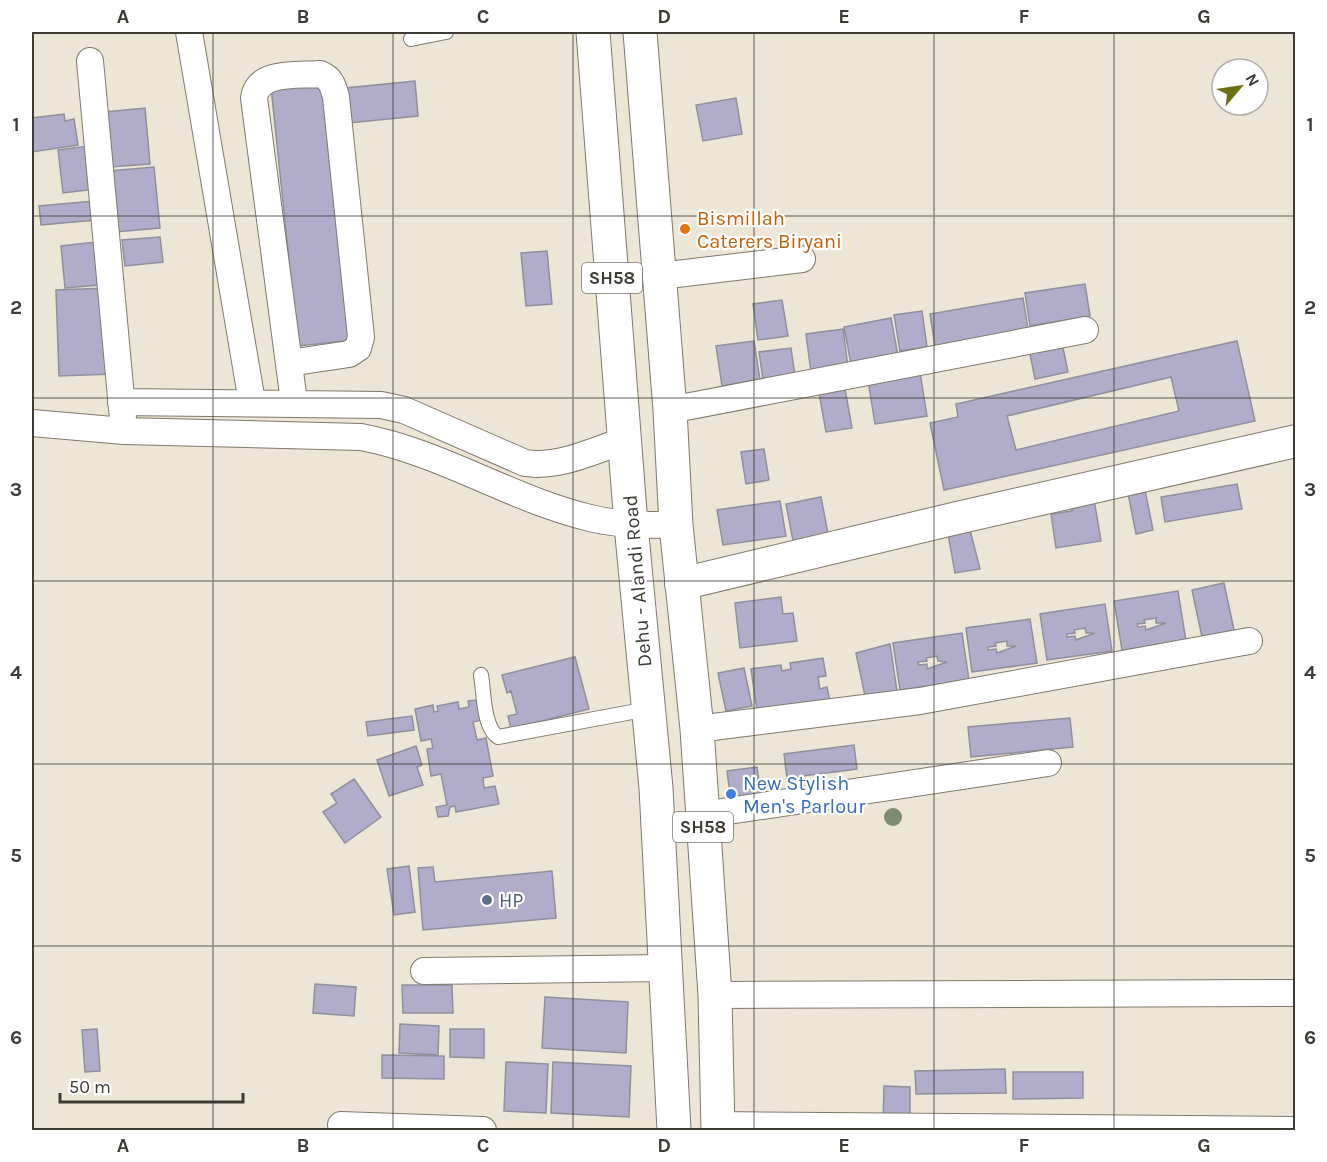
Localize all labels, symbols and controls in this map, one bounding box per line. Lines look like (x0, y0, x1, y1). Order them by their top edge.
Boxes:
text: A (117, 5, 130, 28)
text: B (297, 5, 309, 28)
text: C (477, 5, 489, 28)
text: D (657, 5, 671, 28)
text: E (838, 5, 850, 28)
text: F (1019, 5, 1030, 28)
text: G (1197, 5, 1211, 28)
north arrow (1210, 57, 1270, 117)
text: N (1242, 70, 1264, 90)
text: 1 (12, 113, 20, 136)
text: 1 (1306, 113, 1314, 136)
place label: Bismillah Caterers Biryani (697, 207, 842, 253)
marker: Bismillah Caterers Biryani (678, 222, 692, 236)
road number: SH58 (582, 263, 642, 293)
text: 2 (10, 296, 22, 319)
text: 2 (1304, 296, 1316, 319)
text: 3 (10, 478, 22, 501)
text: 3 (1304, 478, 1316, 501)
street label: Dehu - Alandi Road (619, 494, 656, 668)
text: 4 (10, 661, 22, 684)
text: 4 (1304, 661, 1316, 684)
place label: New Stylish Men's Parlour (743, 772, 866, 818)
marker: New Stylish Men's Parlour (724, 787, 738, 801)
road number: SH58 (673, 812, 733, 842)
text: 5 (10, 844, 22, 867)
text: 5 (1304, 844, 1316, 867)
place label: HP (499, 889, 523, 912)
marker: HP (480, 893, 494, 907)
text: 6 (10, 1026, 22, 1049)
text: 6 (1304, 1026, 1316, 1049)
scale bar (60, 1066, 243, 1104)
text: 50 m (69, 1076, 111, 1098)
text: A (117, 1134, 130, 1157)
text: B (297, 1134, 309, 1157)
text: C (477, 1134, 489, 1157)
text: D (657, 1134, 671, 1157)
text: E (838, 1134, 850, 1157)
text: F (1019, 1134, 1030, 1157)
text: G (1197, 1134, 1211, 1157)

